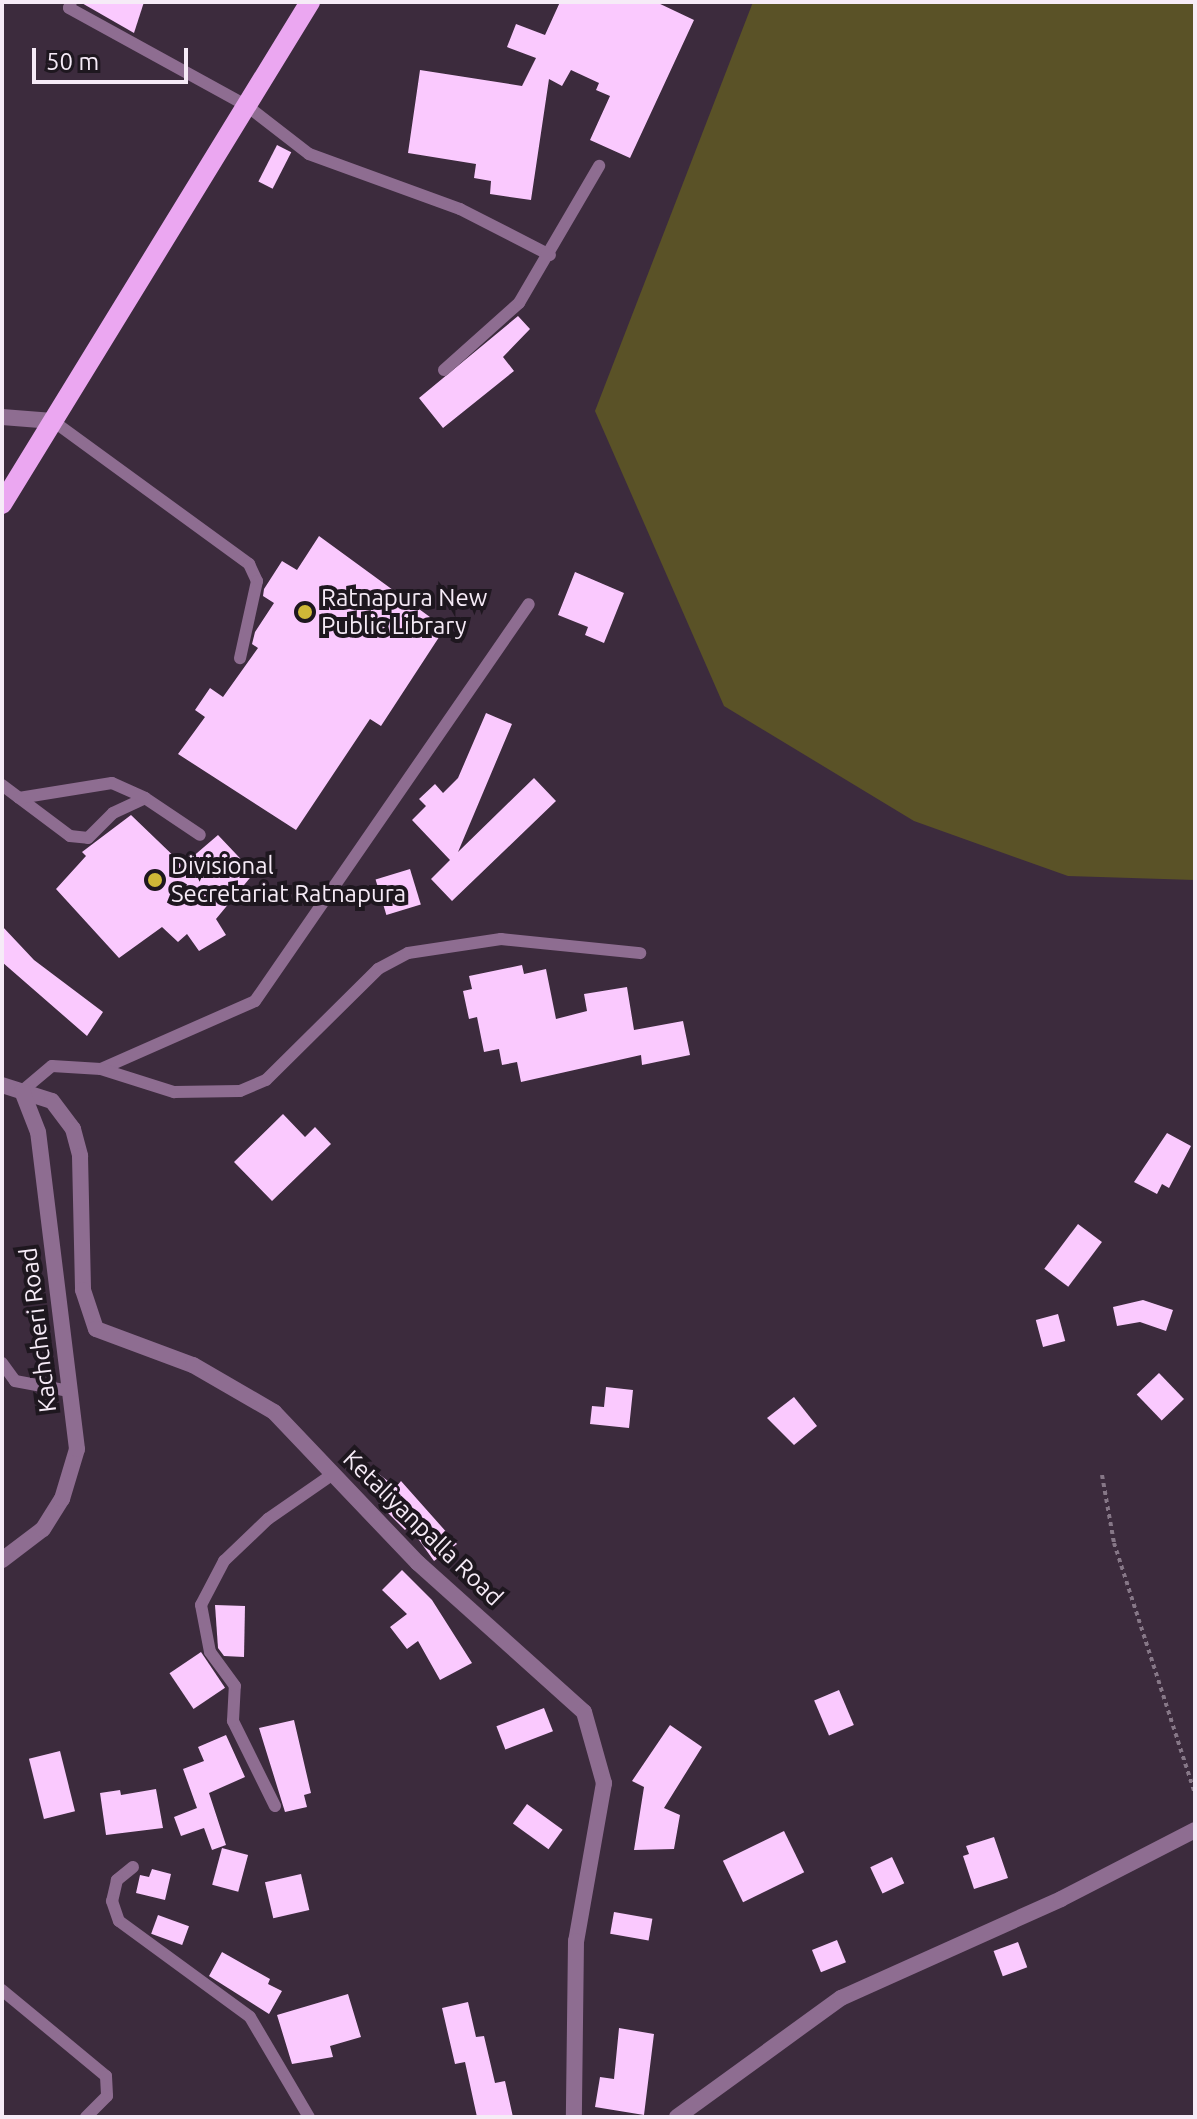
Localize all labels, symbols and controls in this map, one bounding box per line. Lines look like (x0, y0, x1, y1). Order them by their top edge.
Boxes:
scale bar (36, 32, 192, 82)
text: 50 m (46, 48, 99, 75)
place label: Ratnapura New Public Library (321, 584, 487, 640)
marker: Ratnapura New Public Library (296, 603, 314, 621)
place label: Divisional Secretariat Ratnapura (171, 852, 406, 908)
marker: Divisional Secretariat Ratnapura (146, 871, 164, 889)
street label: Kachcheri Road (14, 1246, 62, 1414)
street label: Ketaliyanpalla Road (337, 1444, 509, 1612)

